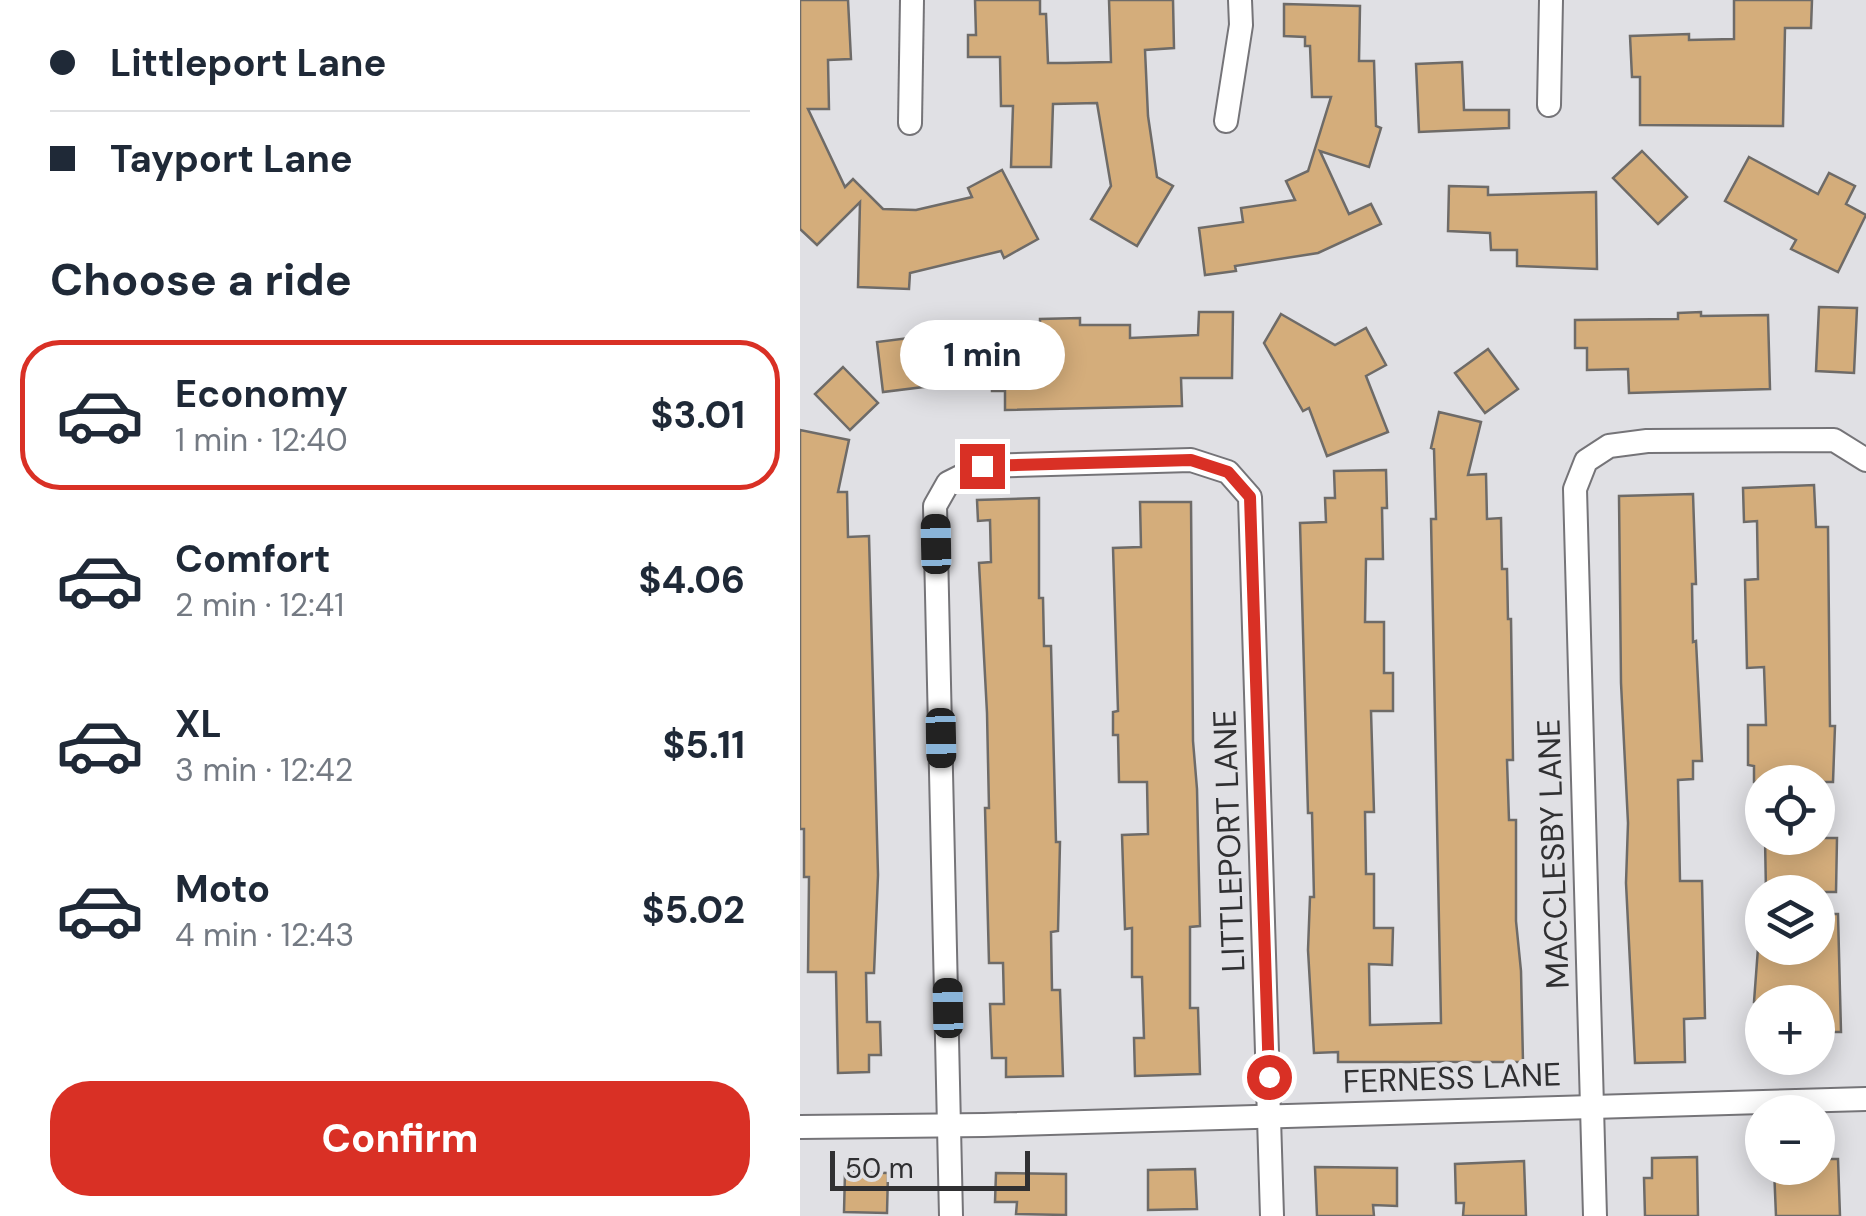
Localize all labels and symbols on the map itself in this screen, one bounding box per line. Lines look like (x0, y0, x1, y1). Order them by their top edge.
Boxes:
callout: 1 min (900, 321, 1064, 391)
route end (960, 444, 1005, 489)
car (920, 514, 952, 574)
car (925, 708, 957, 768)
street label: LITTLEPORT LANE (1203, 709, 1255, 973)
street label: MACCLESBY LANE (1527, 718, 1579, 990)
car (932, 978, 964, 1038)
street label: FERNESS LANE (1342, 1053, 1562, 1103)
route start (1247, 1055, 1292, 1100)
scale bar (830, 1146, 1030, 1190)

